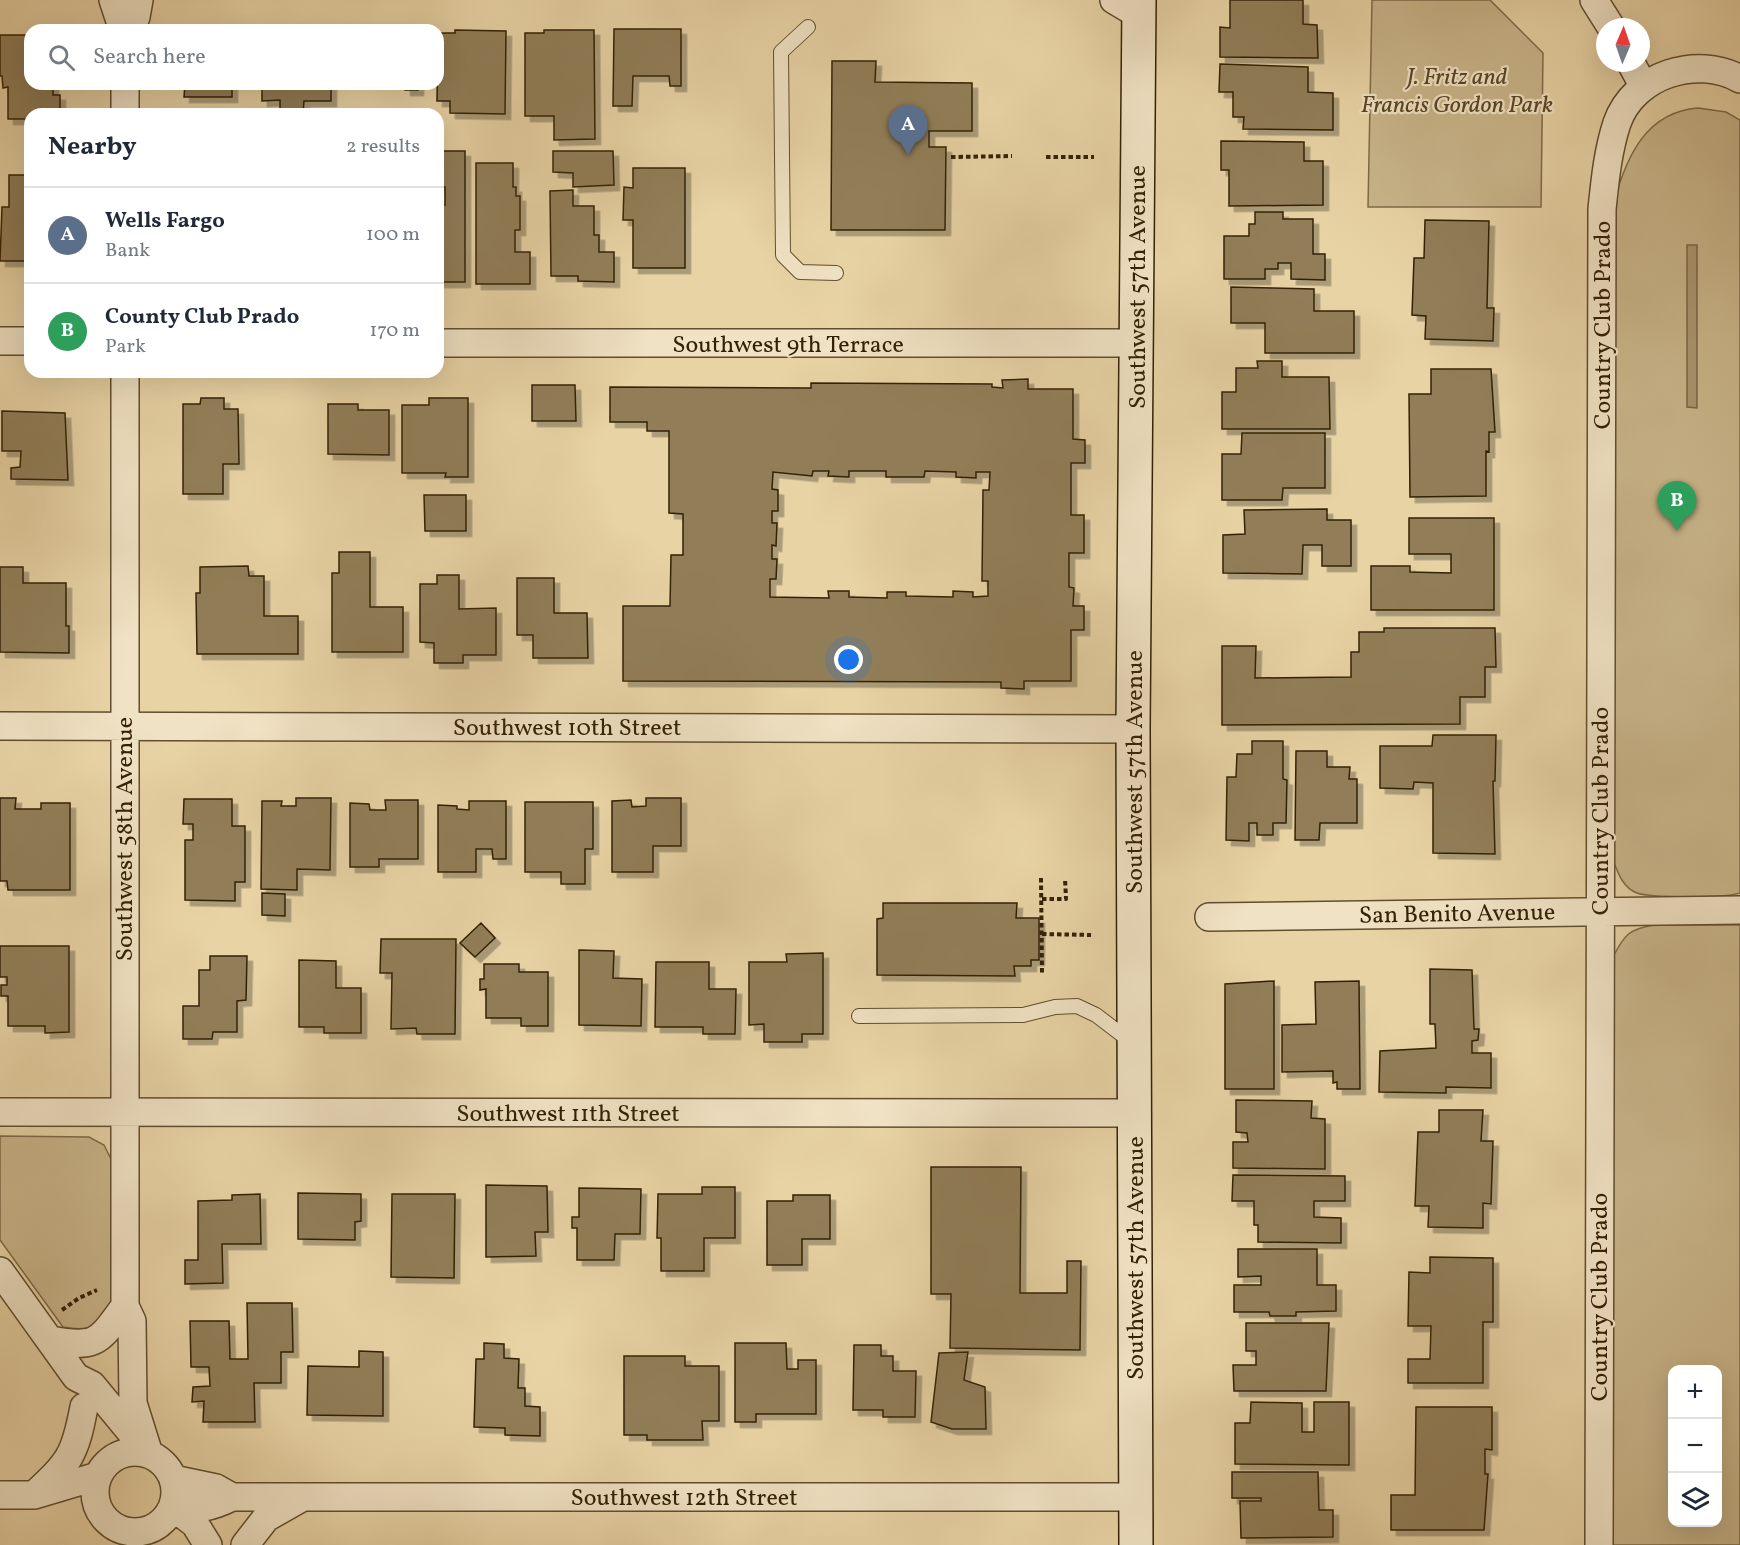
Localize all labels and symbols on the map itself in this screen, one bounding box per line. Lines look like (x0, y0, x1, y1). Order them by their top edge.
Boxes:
north arrow (1596, 18, 1650, 72)
park label: J. Fritz and Francis Gordon Park (1361, 61, 1553, 123)
pin: A (888, 106, 928, 155)
street label: Southwest 57th Avenue (1122, 165, 1156, 409)
street label: Country Club Prado (1587, 221, 1621, 429)
street label: Southwest 9th Terrace (672, 329, 904, 363)
pin: B (1658, 482, 1696, 531)
your location (834, 645, 863, 674)
street label: Southwest 57th Avenue (1119, 650, 1153, 894)
street label: Country Club Prado (1585, 707, 1619, 915)
street label: Southwest 10th Street (453, 712, 681, 746)
street label: Southwest 58th Avenue (109, 717, 143, 961)
street label: San Benito Avenue (1359, 896, 1556, 934)
street label: Southwest 11th Street (456, 1098, 680, 1132)
street label: Southwest 57th Avenue (1120, 1136, 1154, 1380)
street label: Country Club Prado (1584, 1193, 1618, 1401)
street label: Southwest 12th Street (570, 1482, 798, 1516)

